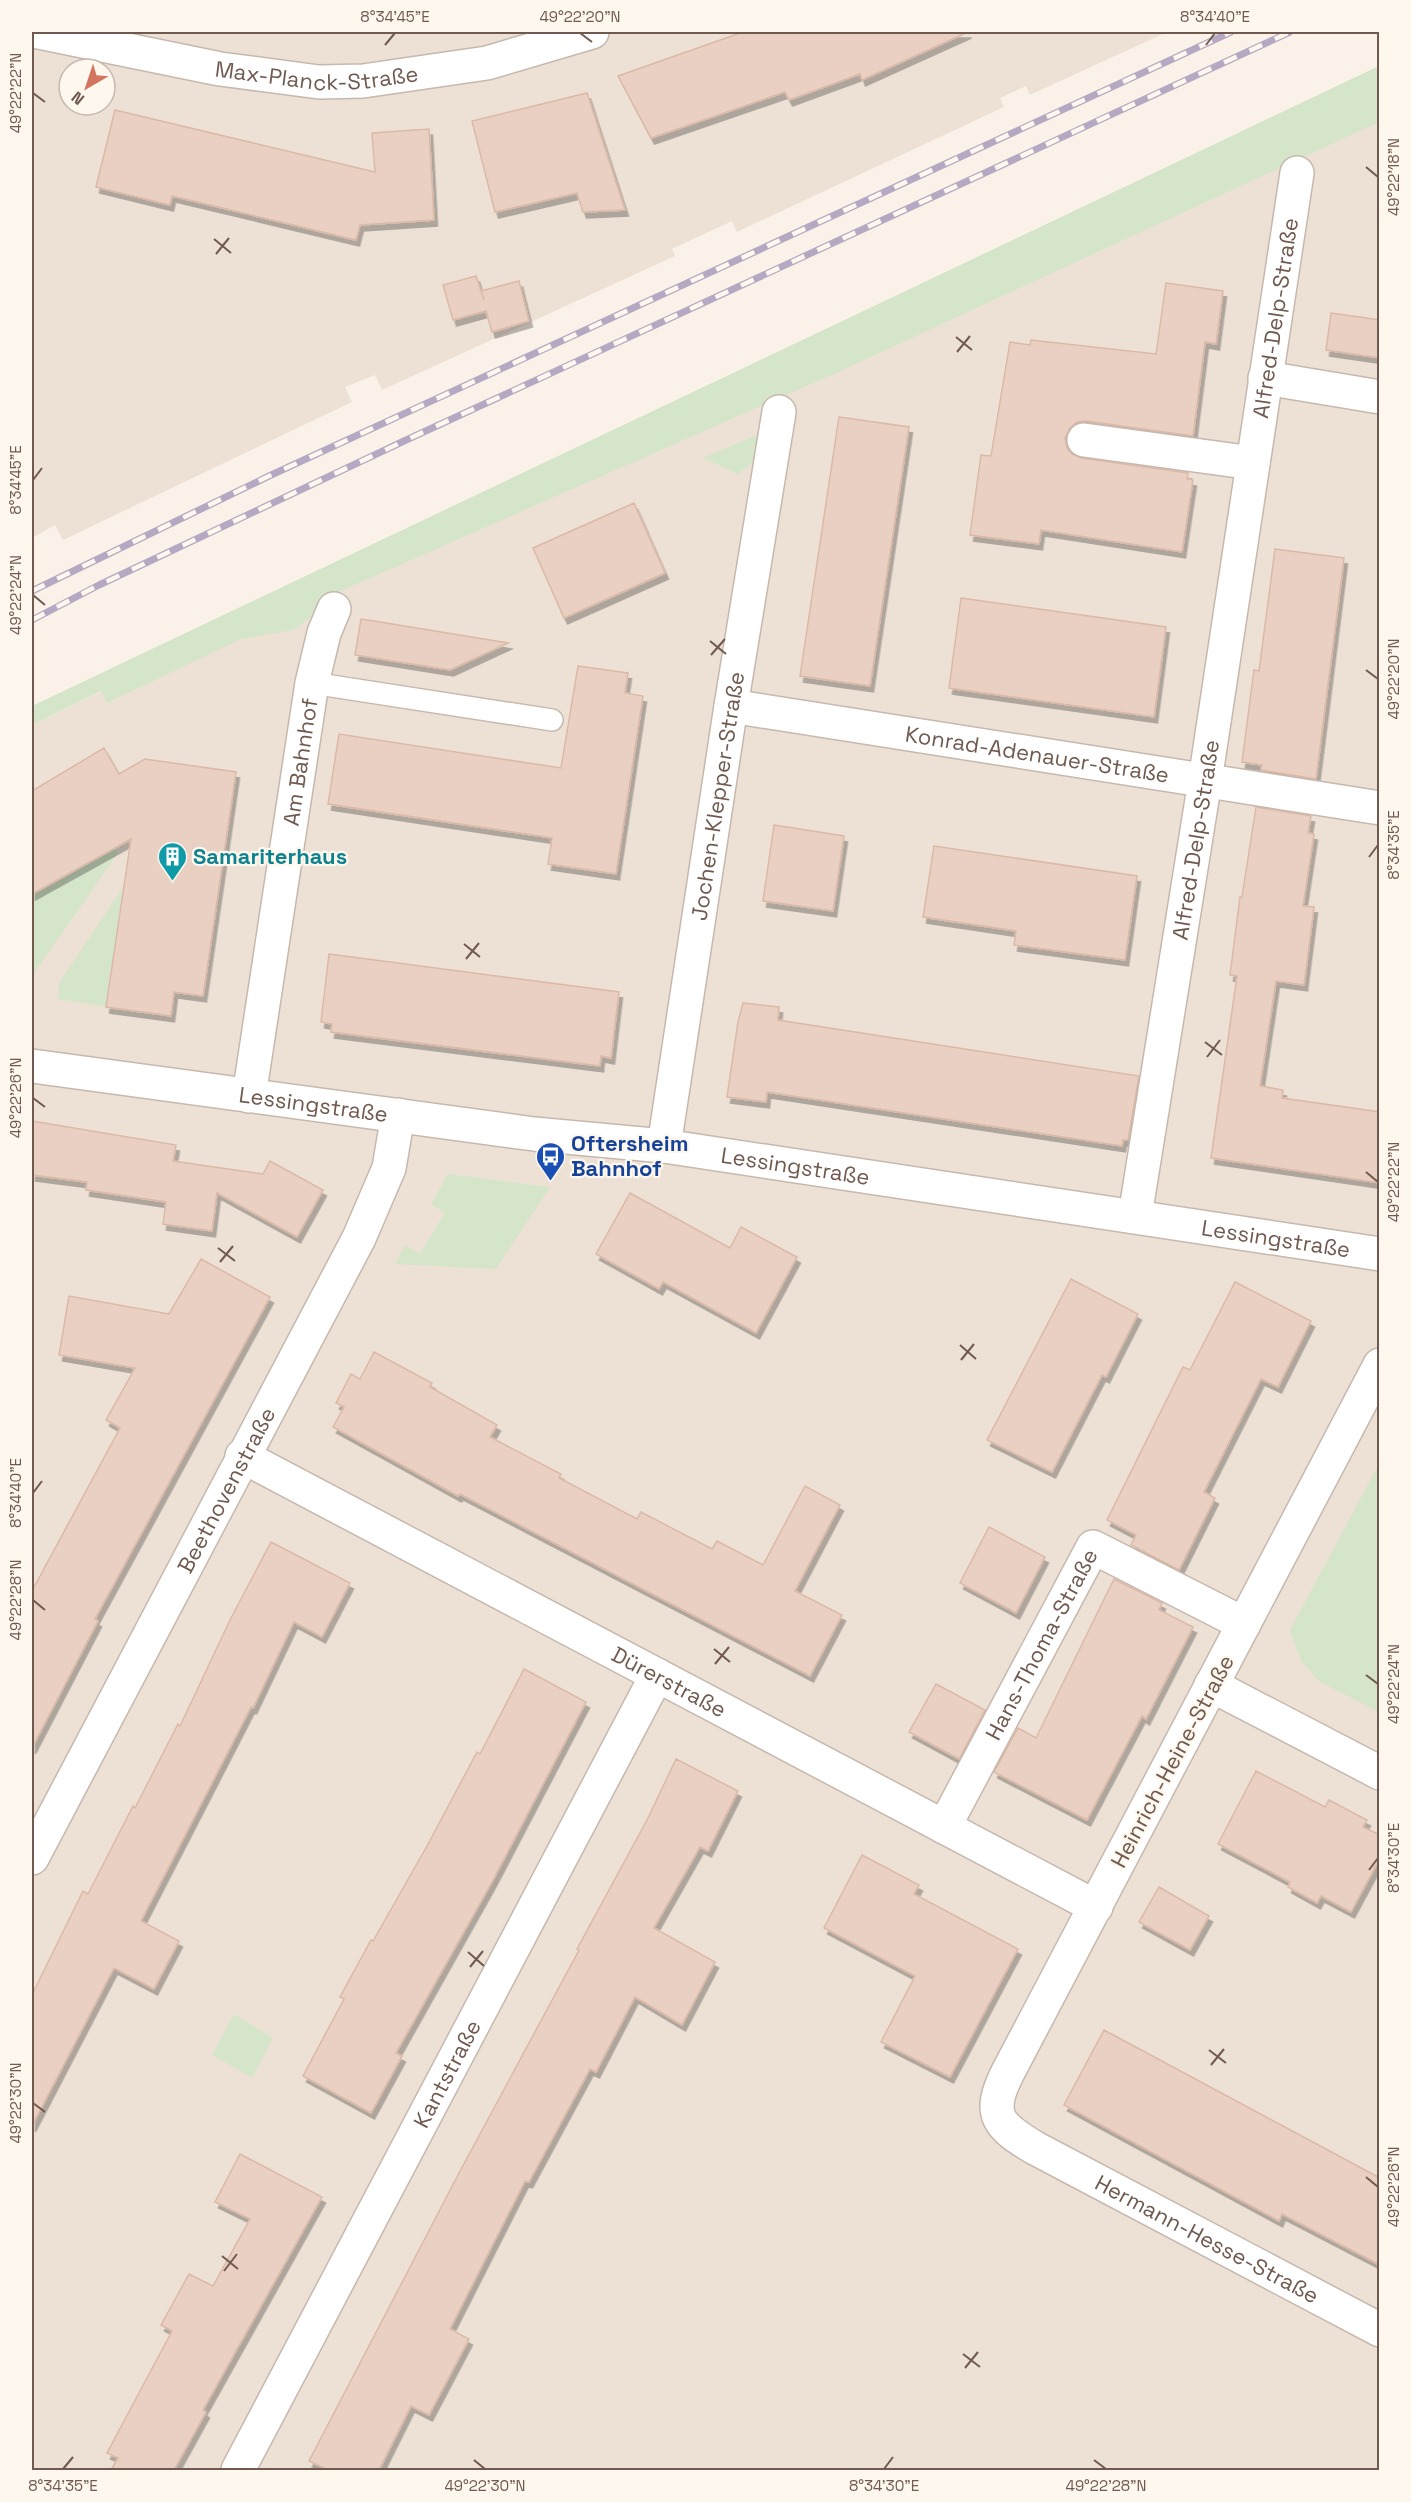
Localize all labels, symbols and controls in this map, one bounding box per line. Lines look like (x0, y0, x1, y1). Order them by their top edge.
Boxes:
text: 8°34'45"E (360, 7, 430, 26)
text: 49°22'20"N (539, 7, 621, 26)
text: 8°34'40"E (1180, 7, 1250, 26)
text: 49°22'22"N (6, 53, 25, 133)
street label: Max-Planck-Straße (213, 54, 420, 96)
north arrow (57, 57, 117, 117)
text: N (67, 87, 89, 110)
text: 49°22'18"N (1384, 138, 1403, 216)
street label: Alfred-Delp-Straße (1246, 216, 1304, 420)
text: 8°34'45"E (6, 445, 25, 515)
text: 49°22'24"N (6, 555, 25, 635)
text: 49°22'20"N (1384, 638, 1403, 720)
street label: Jochen-Klepper-Straße (685, 670, 750, 922)
street label: Am Bahnhof (276, 696, 324, 828)
street label: Konrad-Adenauer-Straße (903, 720, 1171, 789)
street label: Alfred-Delp-Straße (1166, 738, 1225, 942)
text: 8°34'35"E (1384, 810, 1403, 880)
building icon: Samariterhaus (156, 840, 188, 882)
place label: Samariterhaus (193, 842, 347, 870)
text: 49°22'26"N (6, 1058, 25, 1138)
street label: Lessingstraße (237, 1080, 390, 1128)
place label: Oftersheim Bahnhof (571, 1129, 688, 1182)
bus stop icon: Oftersheim Bahnhof (534, 1140, 566, 1182)
street label: Lessingstraße (719, 1141, 872, 1191)
text: 49°22'22"N (1384, 1142, 1403, 1222)
street label: Lessingstraße (1200, 1213, 1352, 1263)
street label: Beethovenstraße (171, 1402, 281, 1578)
text: 8°34'40"E (6, 1458, 25, 1528)
street label: Hans-Thoma-Straße (979, 1544, 1104, 1745)
text: 49°22'28"N (6, 1560, 25, 1640)
street label: Dürerstraße (607, 1640, 731, 1723)
text: 49°22'24"N (1384, 1644, 1403, 1724)
street label: Heinrich-Heine-Straße (1104, 1650, 1240, 1872)
text: 8°34'30"E (1384, 1823, 1403, 1893)
street label: Kantstraße (407, 2015, 487, 2133)
text: 49°22'30"N (6, 2062, 25, 2144)
text: 49°22'26"N (1384, 2147, 1403, 2227)
street label: Hermann-Hesse-Straße (1090, 2168, 1324, 2309)
text: 8°34'35"E (28, 2476, 98, 2495)
text: 49°22'30"N (444, 2476, 526, 2495)
text: 8°34'30"E (849, 2476, 919, 2495)
text: 49°22'28"N (1066, 2476, 1146, 2495)

